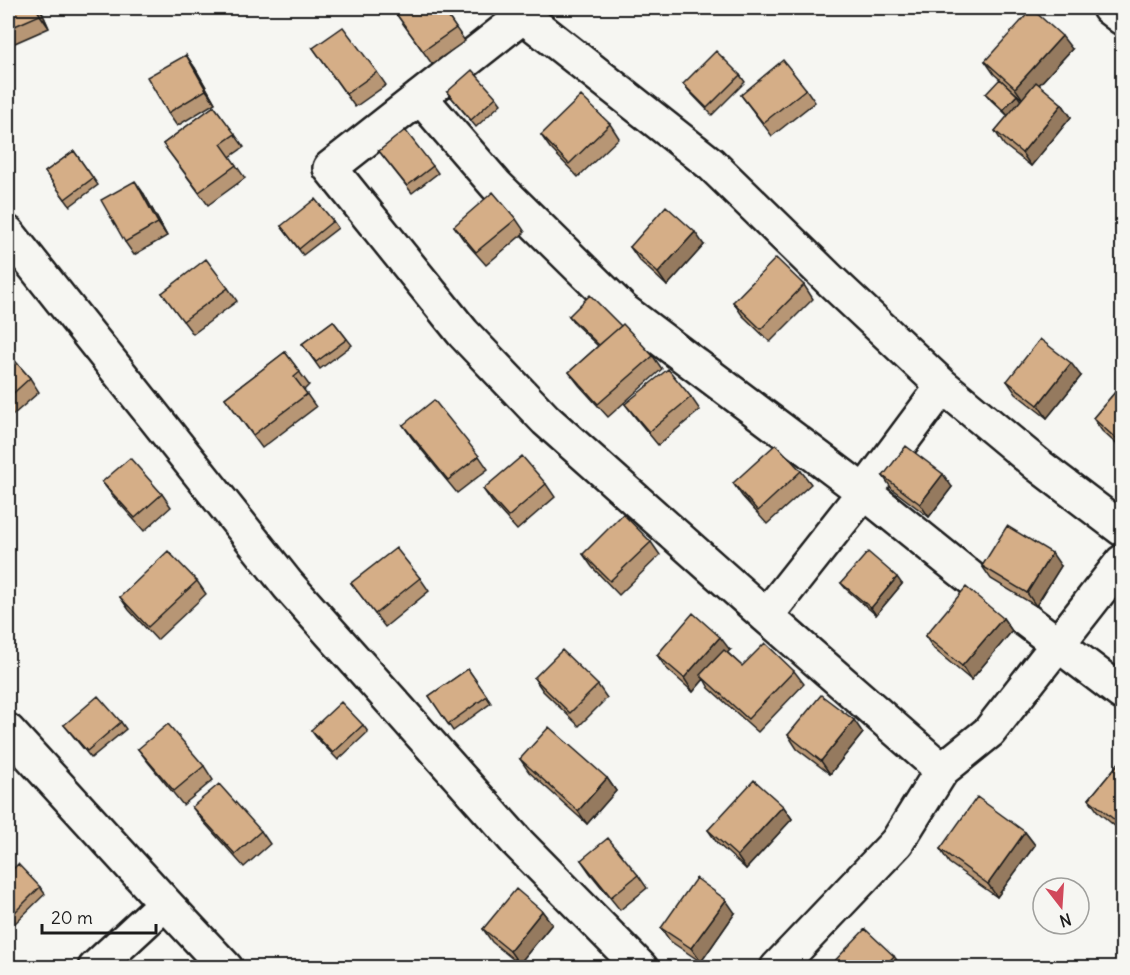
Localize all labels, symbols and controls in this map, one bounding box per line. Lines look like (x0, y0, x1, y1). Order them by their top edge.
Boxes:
north arrow (1031, 876, 1091, 936)
scale bar (42, 897, 156, 935)
text: 20 m (51, 906, 93, 929)
text: N (1057, 909, 1074, 932)

